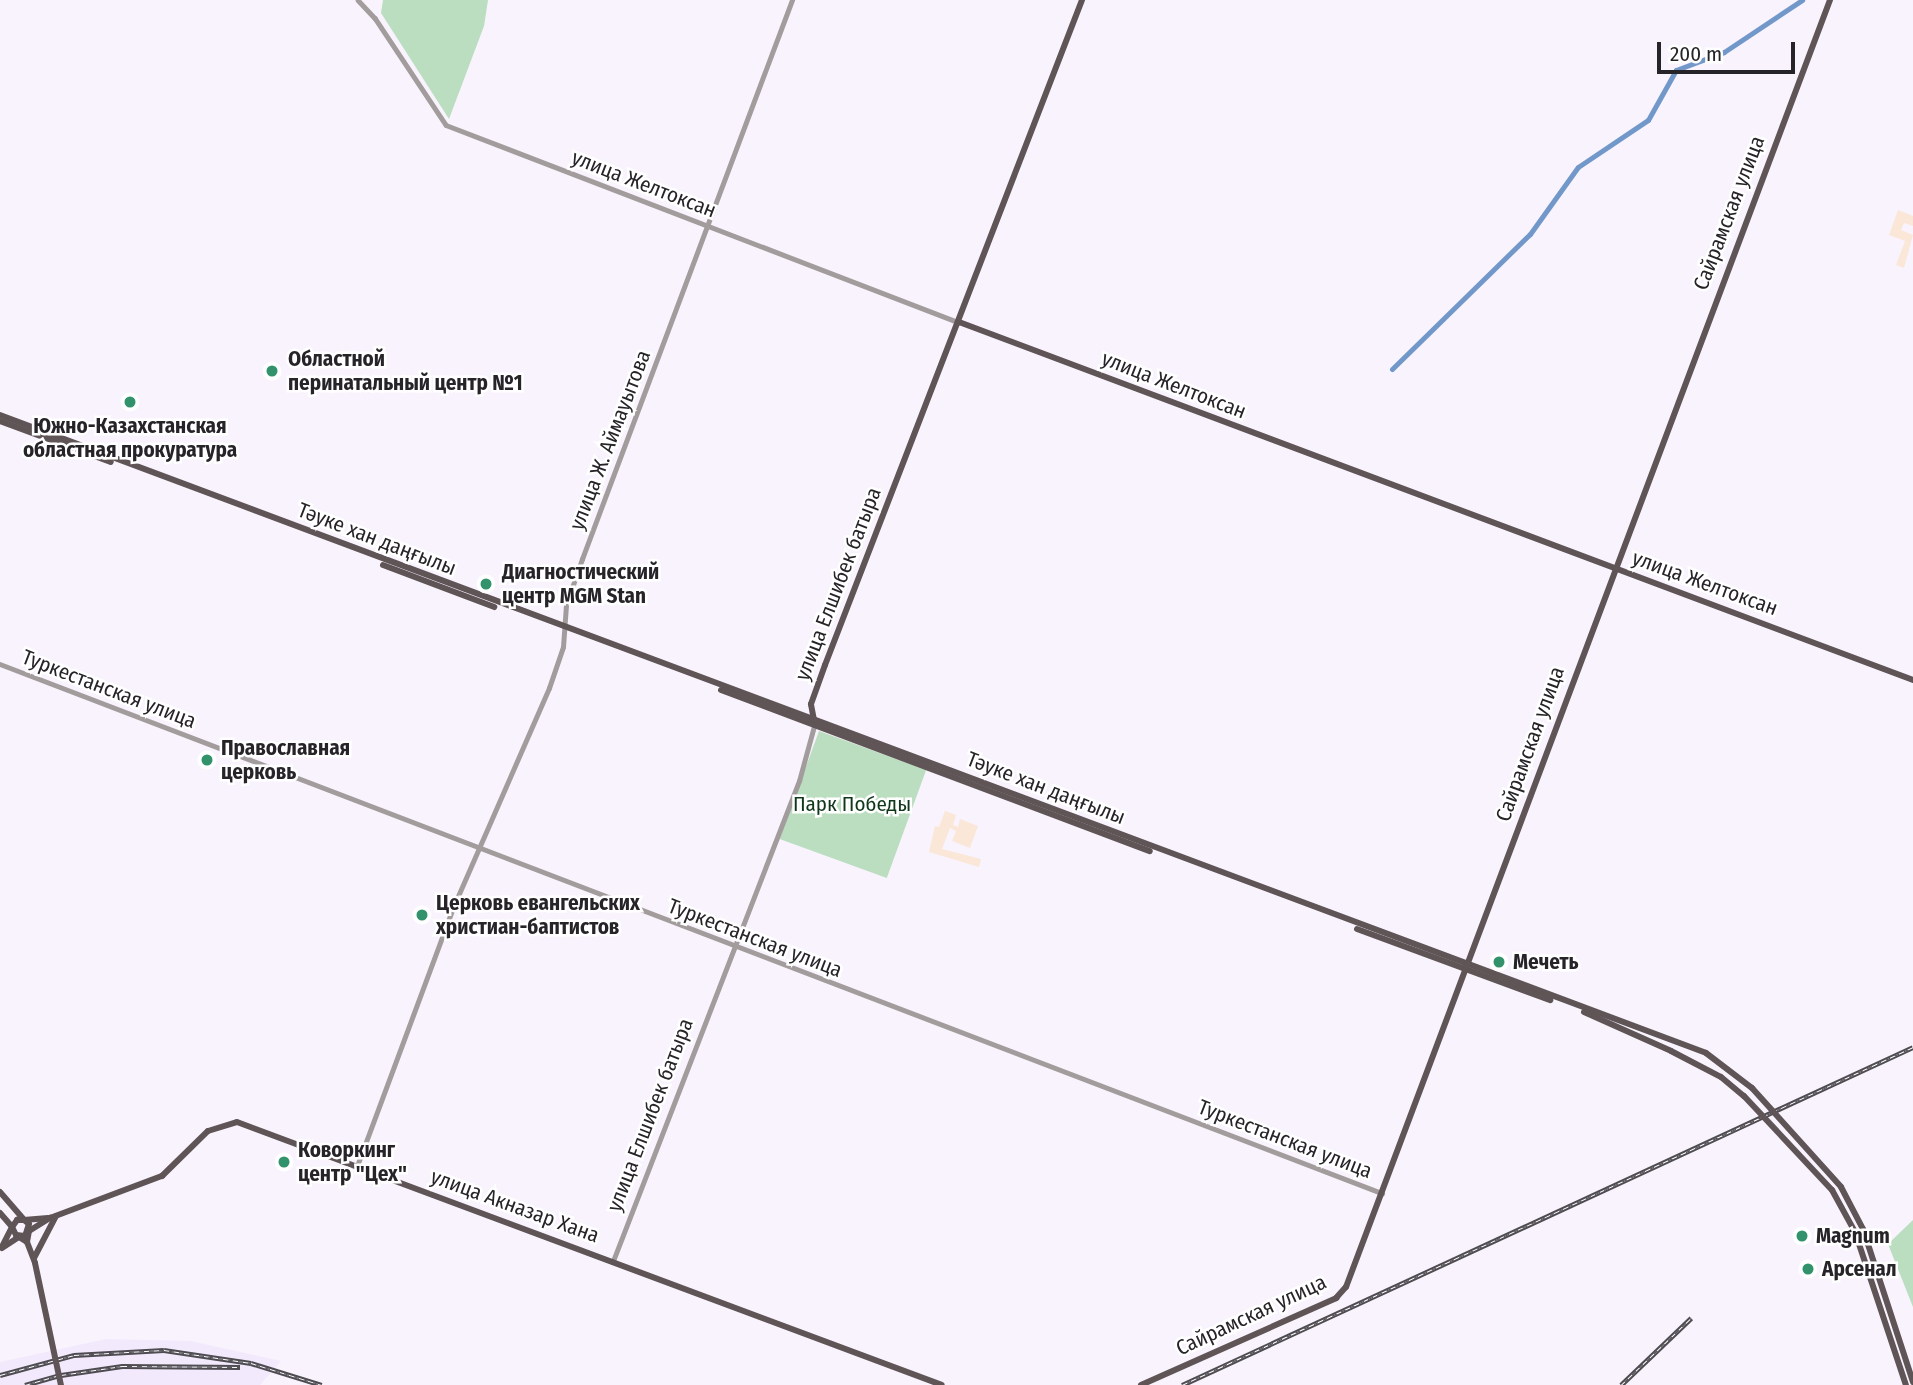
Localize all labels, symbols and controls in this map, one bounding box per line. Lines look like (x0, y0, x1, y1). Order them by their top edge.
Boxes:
scale bar (1661, 28, 1799, 72)
text: 200 m (1670, 41, 1722, 67)
street label: Сайрамская улица (1688, 132, 1770, 294)
street label: улица Желтоксан (568, 145, 720, 223)
place label: Областной перинатальный центр №1 (288, 346, 523, 396)
street label: улица Желтоксан (1098, 346, 1250, 424)
street label: улица Ж. Аймауытова (564, 347, 656, 533)
marker: Областной перинатальный центр №1 (262, 361, 282, 381)
marker: Южно-Казахстанская областная прокуратура (122, 394, 138, 410)
place label: Южно-Казахстанская областная прокуратура (23, 413, 237, 463)
street label: улица Елшибек батыра (790, 484, 886, 684)
street label: Тәуке хан даңғылы (294, 497, 460, 581)
street label: улица Желтоксан (1629, 545, 1781, 621)
place label: Диагностический центр MGM Stan (502, 559, 659, 609)
marker: Диагностический центр MGM Stan (476, 574, 496, 594)
street label: Туркестанская улица (18, 644, 200, 734)
street label: Сайрамская улица (1490, 663, 1570, 825)
place label: Православная церковь (221, 735, 350, 785)
street label: Тәуке хан даңғылы (963, 746, 1129, 830)
marker: Православная церковь (199, 752, 215, 768)
park label: Парк Победы (793, 791, 911, 817)
place label: Церковь евангельских христиан-баптистов (436, 890, 640, 940)
street label: Туркестанская улица (664, 893, 846, 983)
marker: Церковь евангельских христиан-баптистов (414, 907, 430, 923)
place label: Мечеть (1513, 949, 1578, 975)
marker: Мечеть (1491, 954, 1507, 970)
street label: улица Елшибек батыра (602, 1015, 698, 1215)
street label: Туркестанская улица (1194, 1094, 1376, 1184)
place label: Коворкинг центр "Цех" (298, 1137, 407, 1187)
marker: Коворкинг центр "Цех" (276, 1154, 292, 1170)
street label: улица Акназар Хана (427, 1164, 603, 1248)
place label: Magnum (1816, 1223, 1890, 1249)
marker: Magnum (1794, 1228, 1810, 1244)
place label: Арсенал (1822, 1256, 1897, 1282)
marker: Арсенал (1800, 1261, 1816, 1277)
street label: Сайрамская улица (1172, 1269, 1330, 1361)

